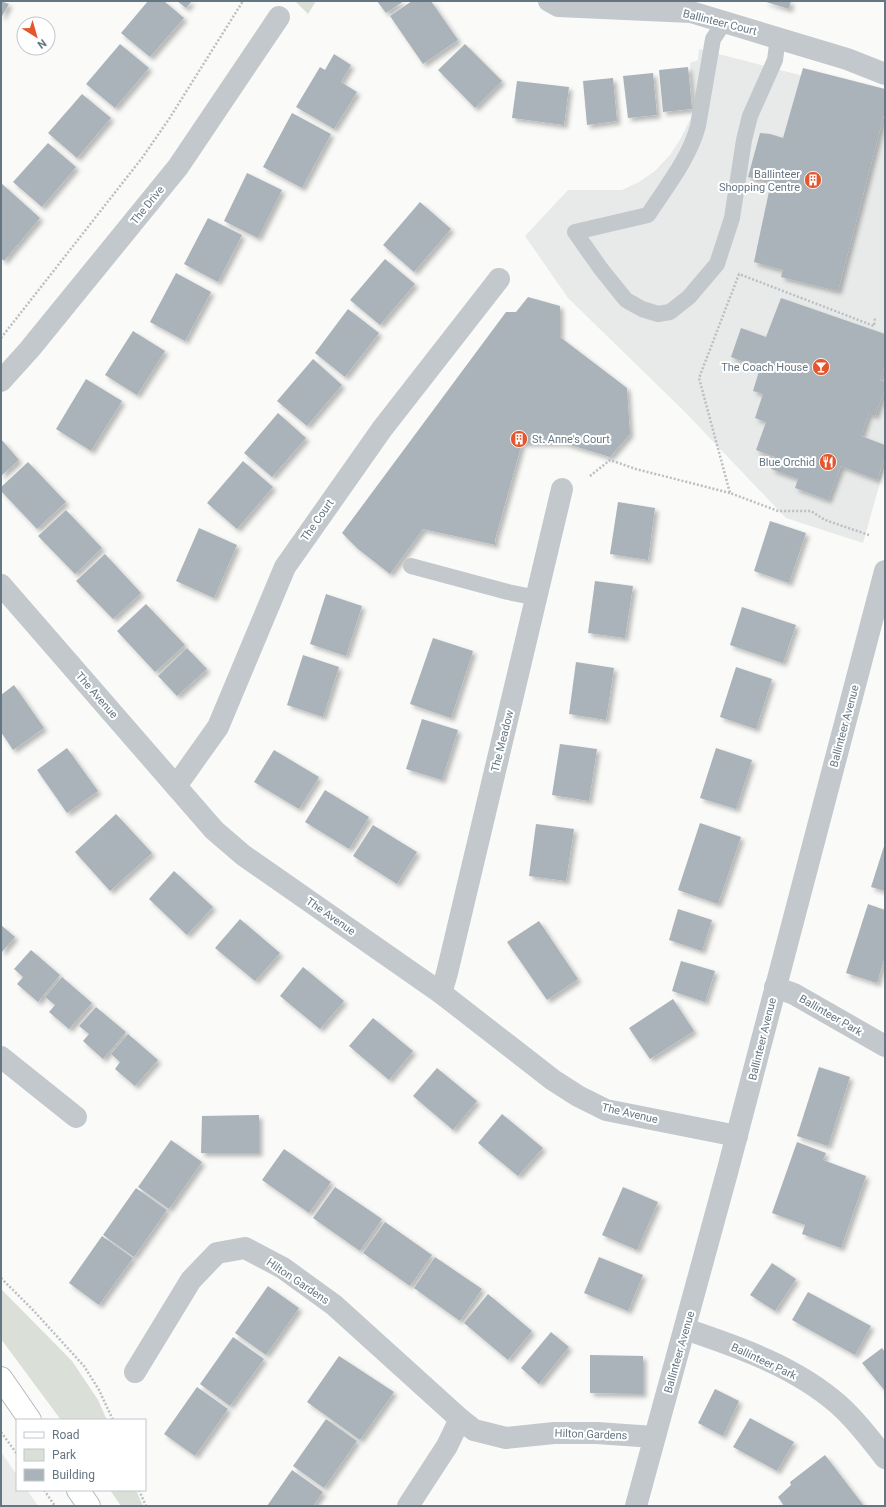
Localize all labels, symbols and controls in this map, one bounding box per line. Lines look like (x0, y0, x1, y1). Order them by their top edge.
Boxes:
street label: Ballinteer Court (682, 7, 759, 38)
north arrow (16, 16, 56, 56)
text: N (35, 36, 49, 51)
place label: Ballinteer Shopping Centre (719, 168, 800, 194)
building icon: Ballinteer Shopping Centre (803, 170, 823, 190)
street label: The Drive (128, 183, 167, 227)
bar icon: The Coach House (811, 357, 831, 377)
place label: The Coach House (721, 361, 808, 374)
building icon: St. Anne's Court (509, 429, 529, 449)
place label: St. Anne's Court (532, 433, 610, 446)
restaurant icon: Blue Orchid (818, 452, 838, 472)
place label: Blue Orchid (759, 456, 815, 469)
street label: The Court (298, 496, 337, 544)
street label: The Avenue (73, 669, 120, 721)
street label: Ballinteer Avenue (827, 683, 862, 769)
street label: The Meadow (489, 708, 517, 773)
street label: The Avenue (304, 895, 358, 938)
street label: Ballinteer Park (797, 992, 865, 1039)
street label: Ballinteer Avenue (746, 996, 779, 1082)
street label: The Avenue (601, 1101, 659, 1126)
street label: Hilton Gardens (264, 1256, 332, 1307)
street label: Ballinteer Avenue (662, 1310, 697, 1395)
street label: Ballinteer Park (729, 1341, 799, 1382)
legend (16, 1419, 146, 1491)
street label: Hilton Gardens (554, 1427, 628, 1442)
text: Road (52, 1428, 80, 1442)
text: Park (52, 1448, 77, 1462)
text: Building (52, 1468, 95, 1482)

